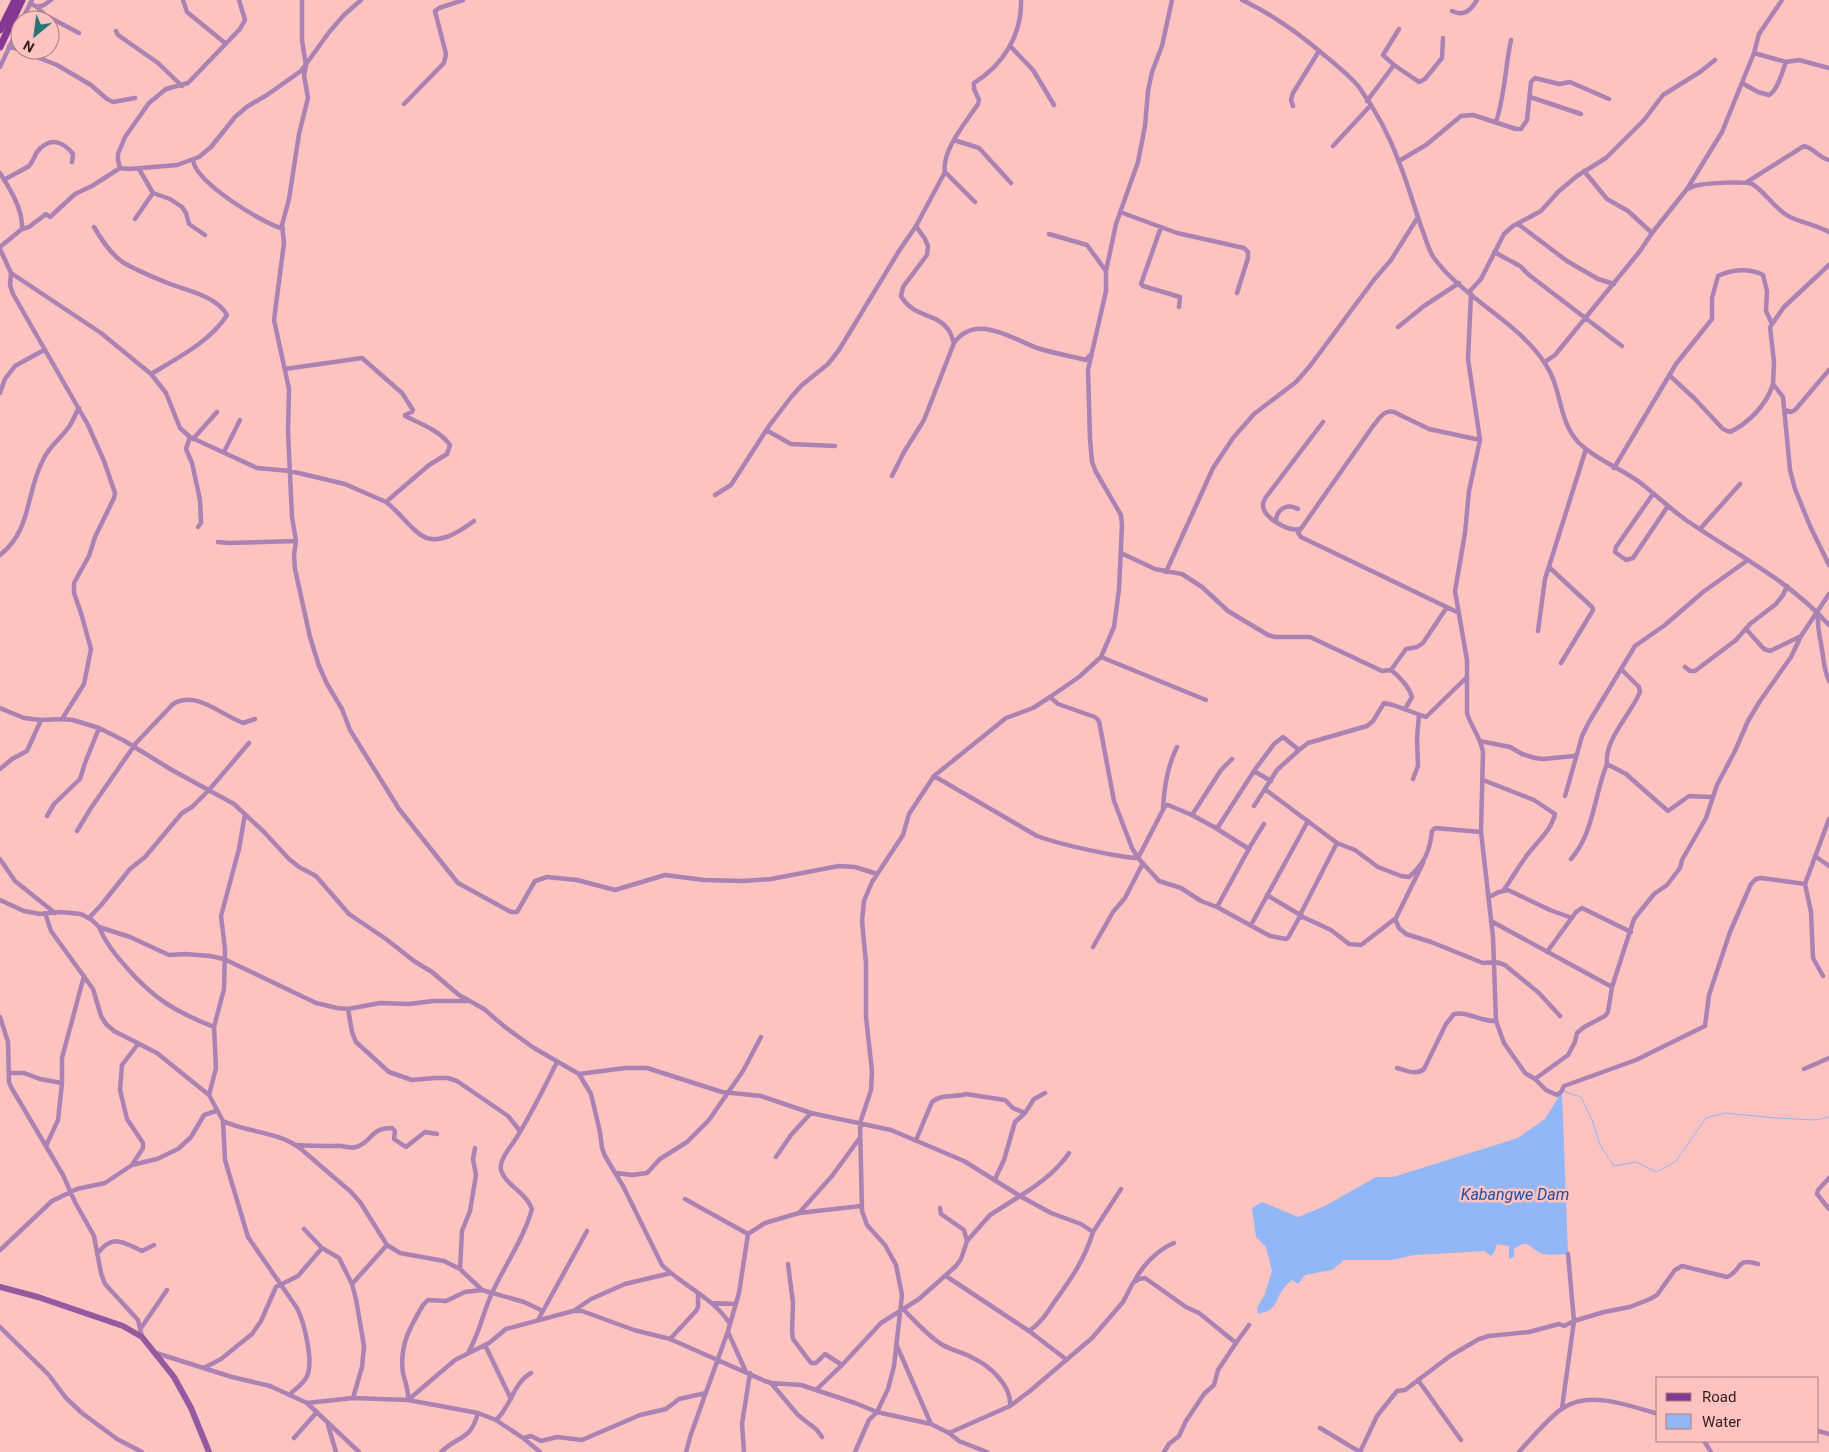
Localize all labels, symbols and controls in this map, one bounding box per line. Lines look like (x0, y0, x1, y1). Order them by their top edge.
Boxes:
north arrow (10, 10, 60, 60)
text: N (20, 37, 37, 56)
water label: Kabangwe Dam (1461, 1185, 1569, 1204)
legend (1656, 1377, 1819, 1442)
text: Road (1702, 1388, 1736, 1406)
text: Water (1702, 1413, 1741, 1431)

